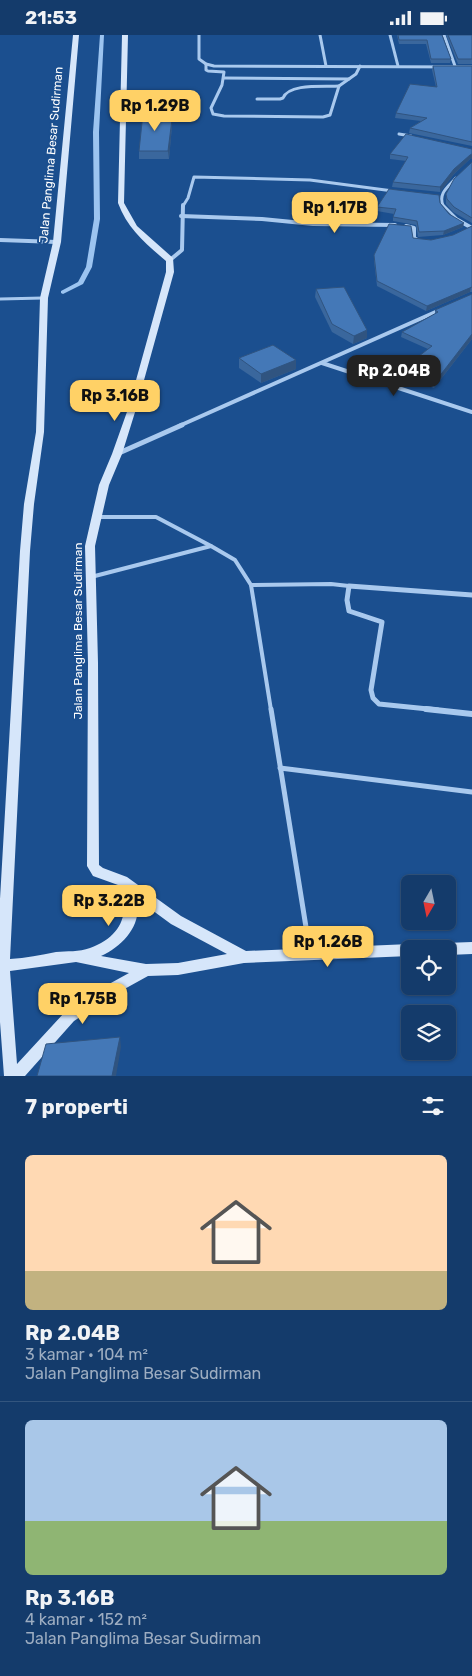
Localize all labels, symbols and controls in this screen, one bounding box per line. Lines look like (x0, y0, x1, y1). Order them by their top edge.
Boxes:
text: 21:53 (25, 6, 77, 29)
street label: Jalan Panglima Besar Sudirman (36, 66, 66, 244)
pin: Rp 1.29B (103, 89, 207, 132)
text: Rp 1.29B (121, 96, 189, 115)
pin: Rp 1.17B (283, 191, 387, 234)
text: Rp 1.17B (303, 198, 367, 217)
pin: Rp 2.04B (342, 355, 446, 397)
text: Rp 2.04B (358, 361, 430, 380)
pin: Rp 3.16B (63, 379, 167, 422)
text: Rp 3.16B (81, 386, 149, 405)
street label: Jalan Panglima Besar Sudirman (71, 542, 85, 720)
north arrow (401, 875, 456, 930)
map controls (401, 875, 456, 1060)
pin: Rp 3.22B (57, 885, 161, 927)
text: Rp 3.22B (73, 891, 145, 910)
pin: Rp 1.26B (276, 925, 380, 968)
text: Rp 1.26B (293, 932, 363, 951)
button: locate (401, 940, 456, 995)
pin: Rp 1.75B (31, 983, 135, 1025)
text: Rp 1.75B (49, 989, 117, 1008)
button: layers (401, 1005, 456, 1060)
icon: filters (419, 1092, 447, 1120)
text: 7 properti (25, 1094, 128, 1119)
icon: home (191, 1187, 281, 1277)
text: Rp 2.04B (25, 1320, 120, 1345)
text: 3 kamar · 104 m² (25, 1345, 148, 1364)
text: Jalan Panglima Besar Sudirman (25, 1364, 261, 1383)
icon: home (191, 1453, 281, 1543)
text: Rp 3.16B (25, 1585, 115, 1610)
text: 4 kamar · 152 m² (25, 1610, 147, 1629)
text: Jalan Panglima Besar Sudirman (25, 1629, 261, 1648)

